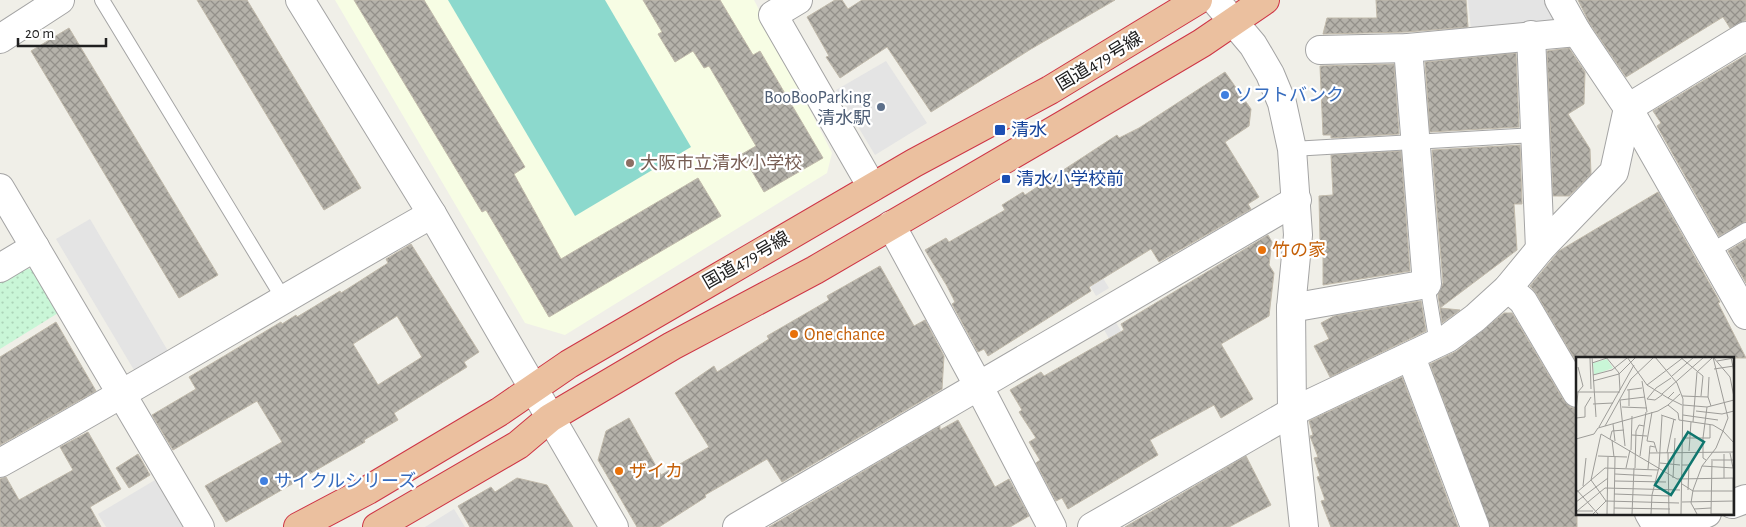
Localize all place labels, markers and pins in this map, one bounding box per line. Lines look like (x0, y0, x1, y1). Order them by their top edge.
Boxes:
place label: ソフトバンク (1235, 86, 1344, 105)
place label: BooBooParking 清水駅 (764, 89, 871, 128)
marker: ソフトバンク (1219, 89, 1231, 101)
marker: BooBooParking 清水駅 (875, 101, 887, 113)
place label: 清水 (1011, 121, 1047, 140)
marker: 清水 (993, 123, 1007, 137)
place label: 大阪市立清水小学校 (640, 153, 802, 173)
marker: 大阪市立清水小学校 (624, 157, 636, 169)
place label: 清水小学校前 (1016, 169, 1124, 189)
marker: 清水小学校前 (1000, 173, 1012, 185)
place label: 竹の家 (1272, 240, 1326, 260)
marker: 竹の家 (1256, 244, 1268, 256)
place label: One chance (804, 326, 885, 344)
marker: One chance (788, 328, 800, 340)
place label: ザイカ (629, 462, 683, 481)
marker: ザイカ (613, 465, 625, 477)
place label: サイクルシリーズ (274, 471, 416, 491)
marker: サイクルシリーズ (258, 475, 270, 487)

